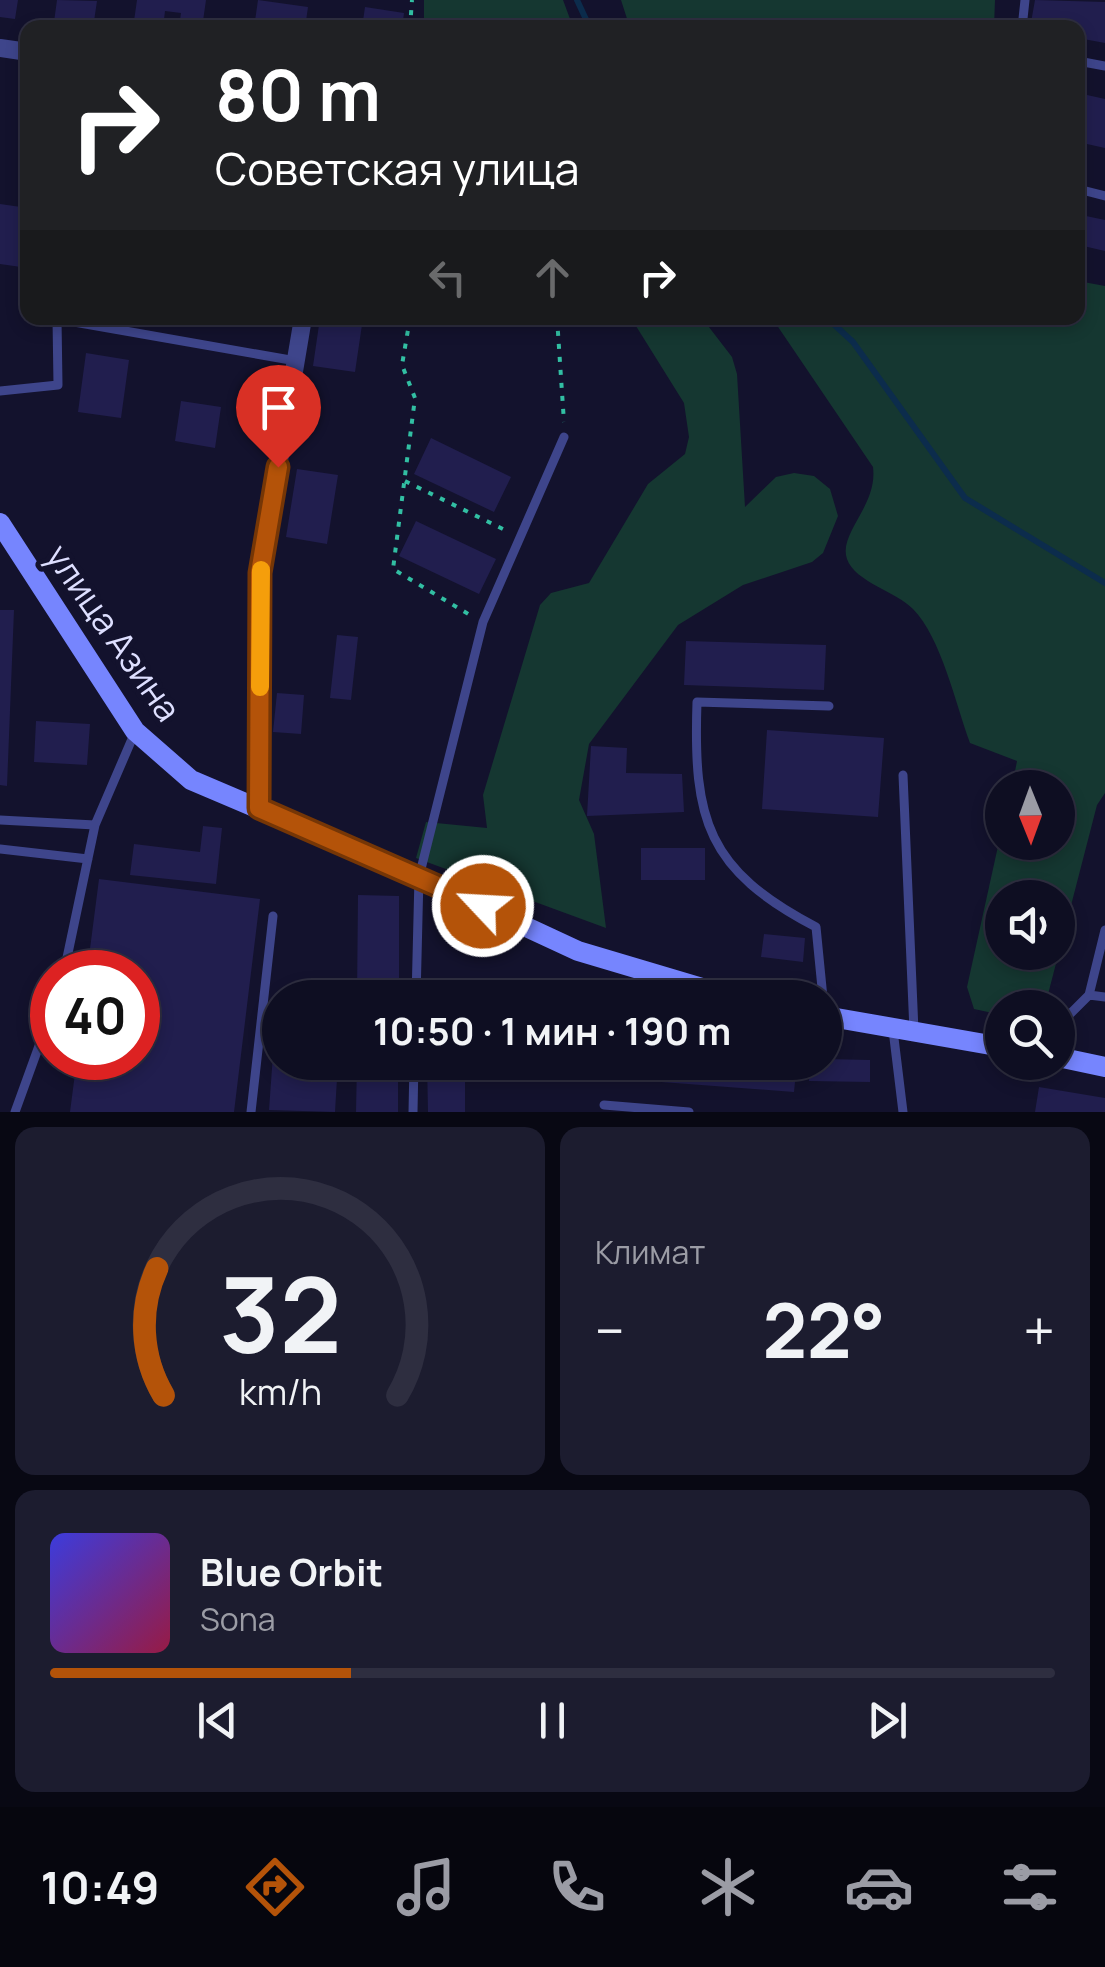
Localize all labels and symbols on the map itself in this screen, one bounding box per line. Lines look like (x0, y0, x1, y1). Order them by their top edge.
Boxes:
pin (236, 365, 321, 468)
street label: улица Азина (35, 534, 193, 730)
north arrow (985, 770, 1075, 860)
position arrow (431, 854, 535, 958)
speed limit sign: 40 (30, 950, 160, 1080)

